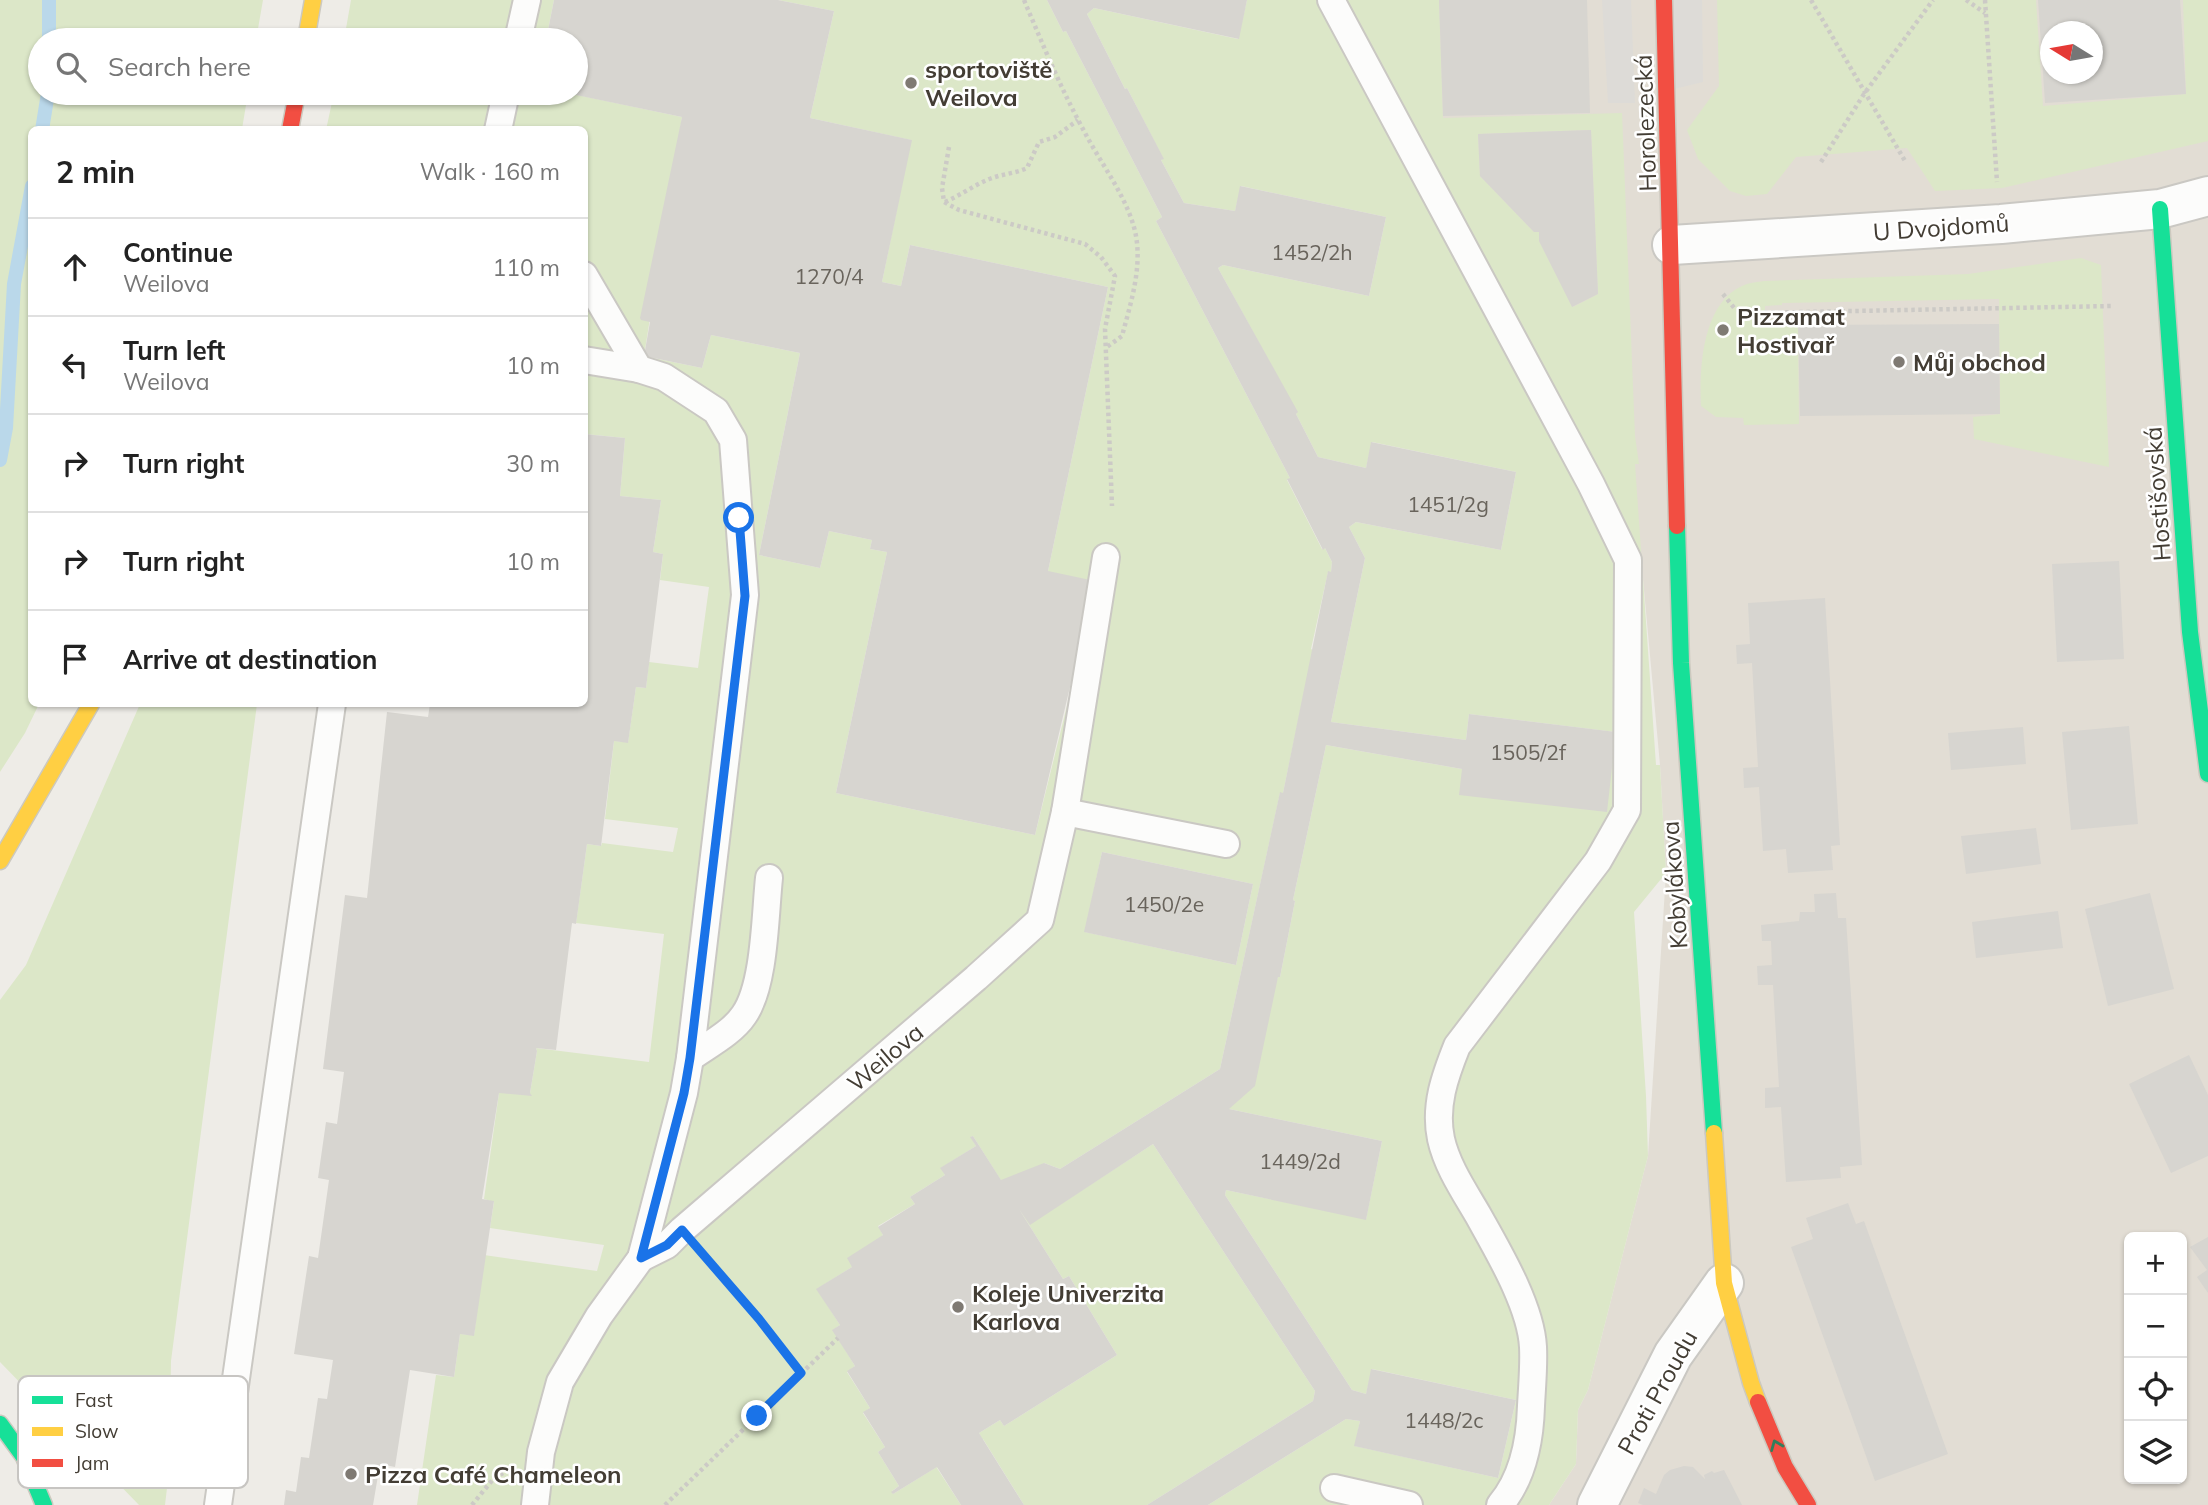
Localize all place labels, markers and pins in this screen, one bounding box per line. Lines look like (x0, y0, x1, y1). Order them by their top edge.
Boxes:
place label: sportoviště Weilova (925, 54, 1053, 112)
marker: sportoviště Weilova (903, 75, 919, 91)
place label: Pizzamat Hostivař (1737, 301, 1845, 359)
marker: Pizzamat Hostivař (1715, 322, 1731, 338)
place label: Můj obchod (1913, 347, 2046, 377)
marker: Můj obchod (1891, 354, 1907, 370)
place label: Koleje Univerzita Karlova (972, 1278, 1164, 1336)
marker: Koleje Univerzita Karlova (950, 1299, 966, 1315)
place label: Pizza Café Chameleon (365, 1459, 622, 1489)
marker: Pizza Café Chameleon (343, 1466, 359, 1482)

